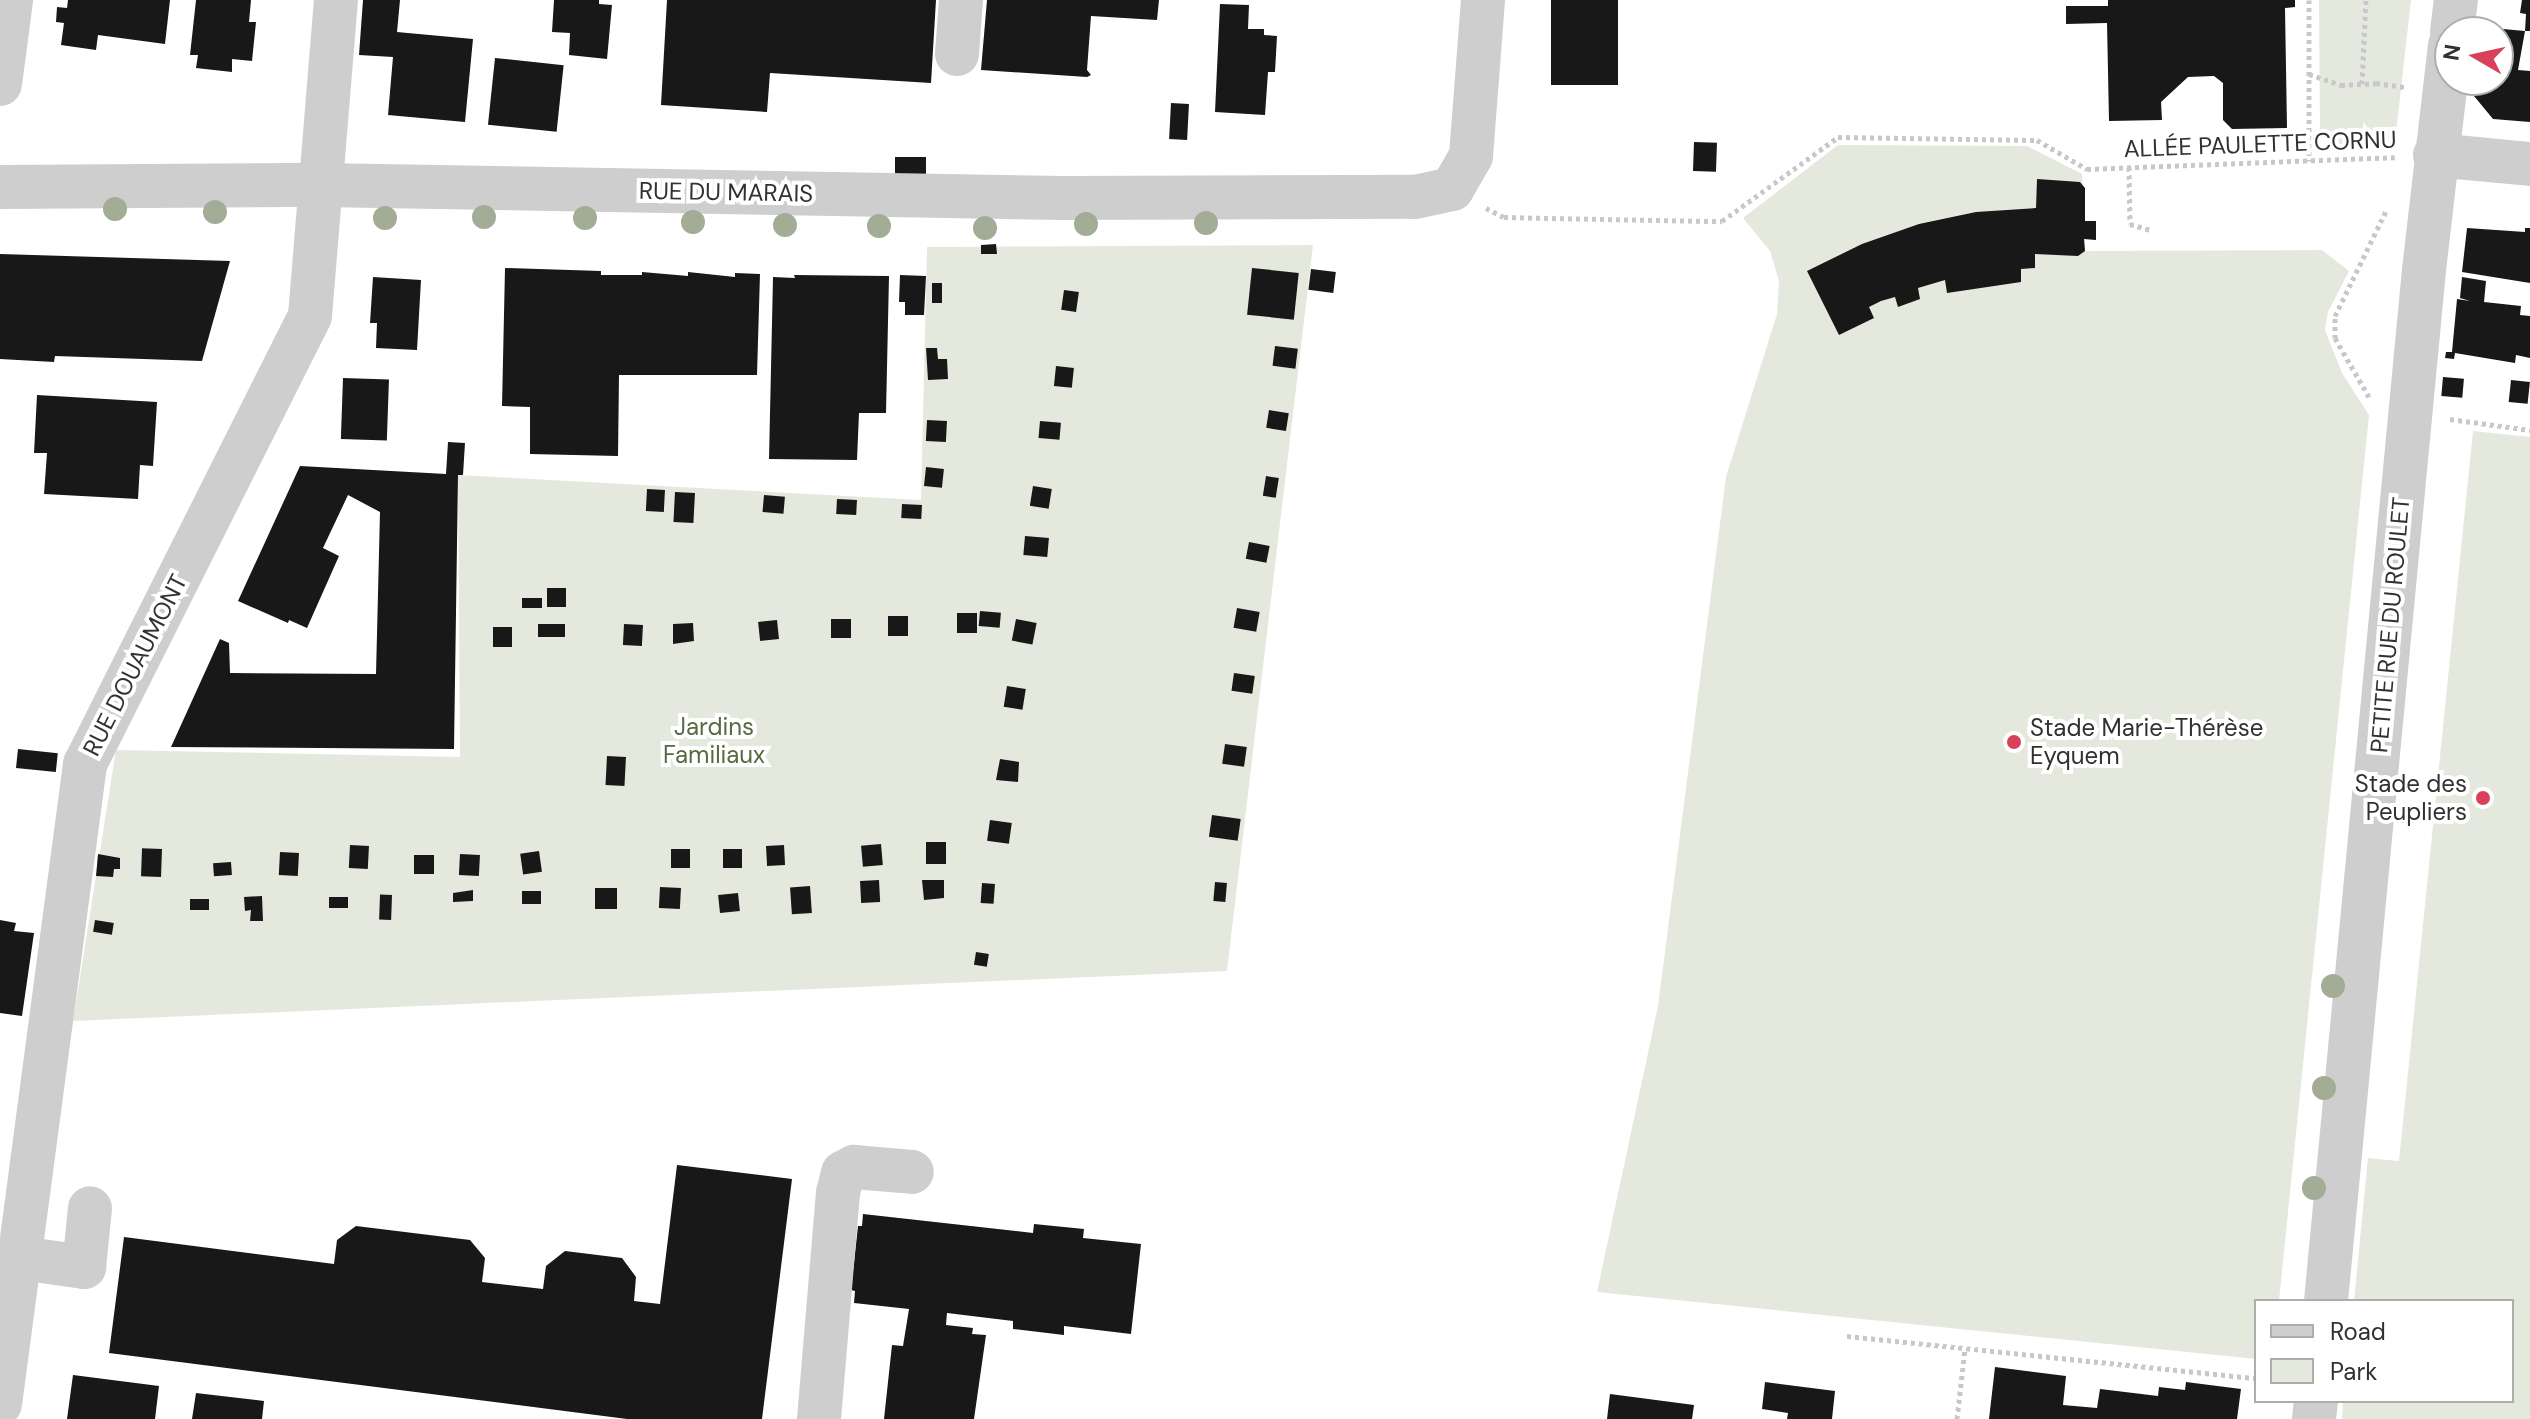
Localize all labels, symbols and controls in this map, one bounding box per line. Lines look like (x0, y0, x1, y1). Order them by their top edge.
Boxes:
north arrow (2434, 16, 2514, 96)
text: N (2436, 42, 2467, 63)
street label: ALLÉE PAULETTE CORNU (2123, 125, 2397, 163)
street label: RUE DU MARAIS (639, 176, 813, 208)
street label: PETITE RUE DU ROULET (2364, 496, 2416, 754)
street label: RUE DOUAUMONT (77, 569, 193, 761)
park label: Jardins Familiaux (663, 713, 765, 769)
place label: Stade Marie-Thérèse Eyquem (2030, 714, 2263, 770)
marker: Stade Marie-Thérèse Eyquem (2005, 733, 2023, 751)
place label: Stade des Peupliers (2355, 770, 2467, 826)
marker: Stade des Peupliers (2474, 789, 2492, 807)
legend (2254, 1299, 2514, 1403)
text: Road (2330, 1316, 2386, 1347)
text: Park (2330, 1356, 2377, 1387)

